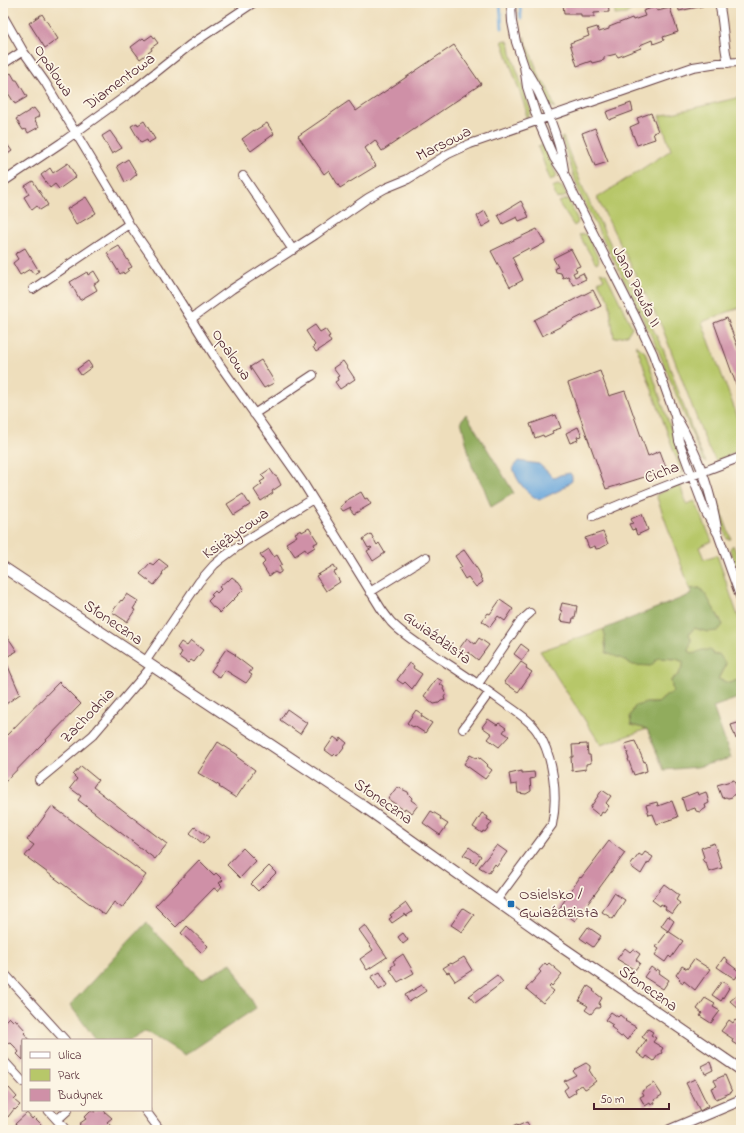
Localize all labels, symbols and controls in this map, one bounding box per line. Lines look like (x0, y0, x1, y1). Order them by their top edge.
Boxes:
street label: Opalowa (27, 40, 79, 102)
street label: Diamentowa (79, 47, 161, 117)
street label: Marsowa (412, 120, 476, 168)
street label: Jana Pawła II (605, 242, 667, 332)
street label: Opalowa (205, 324, 257, 386)
street label: Cicha (641, 456, 683, 490)
street label: Księżycowa (198, 502, 274, 566)
street label: Słoneczna (78, 594, 148, 652)
street label: Gwiaździsta (398, 605, 476, 671)
street label: Zachodnia (55, 683, 121, 749)
street label: Słoneczna (348, 773, 418, 831)
place label: Osielsko / Gwiaździsta (519, 883, 599, 925)
marker: Osielsko / Gwiaździsta (506, 899, 516, 909)
street label: Słoneczna (613, 960, 683, 1018)
legend (22, 1039, 152, 1111)
text: Ulica (58, 1047, 82, 1065)
text: Park (58, 1067, 80, 1085)
scale bar (594, 1085, 669, 1111)
text: Budynek (57, 1087, 104, 1106)
text: 50 m (600, 1091, 624, 1109)

